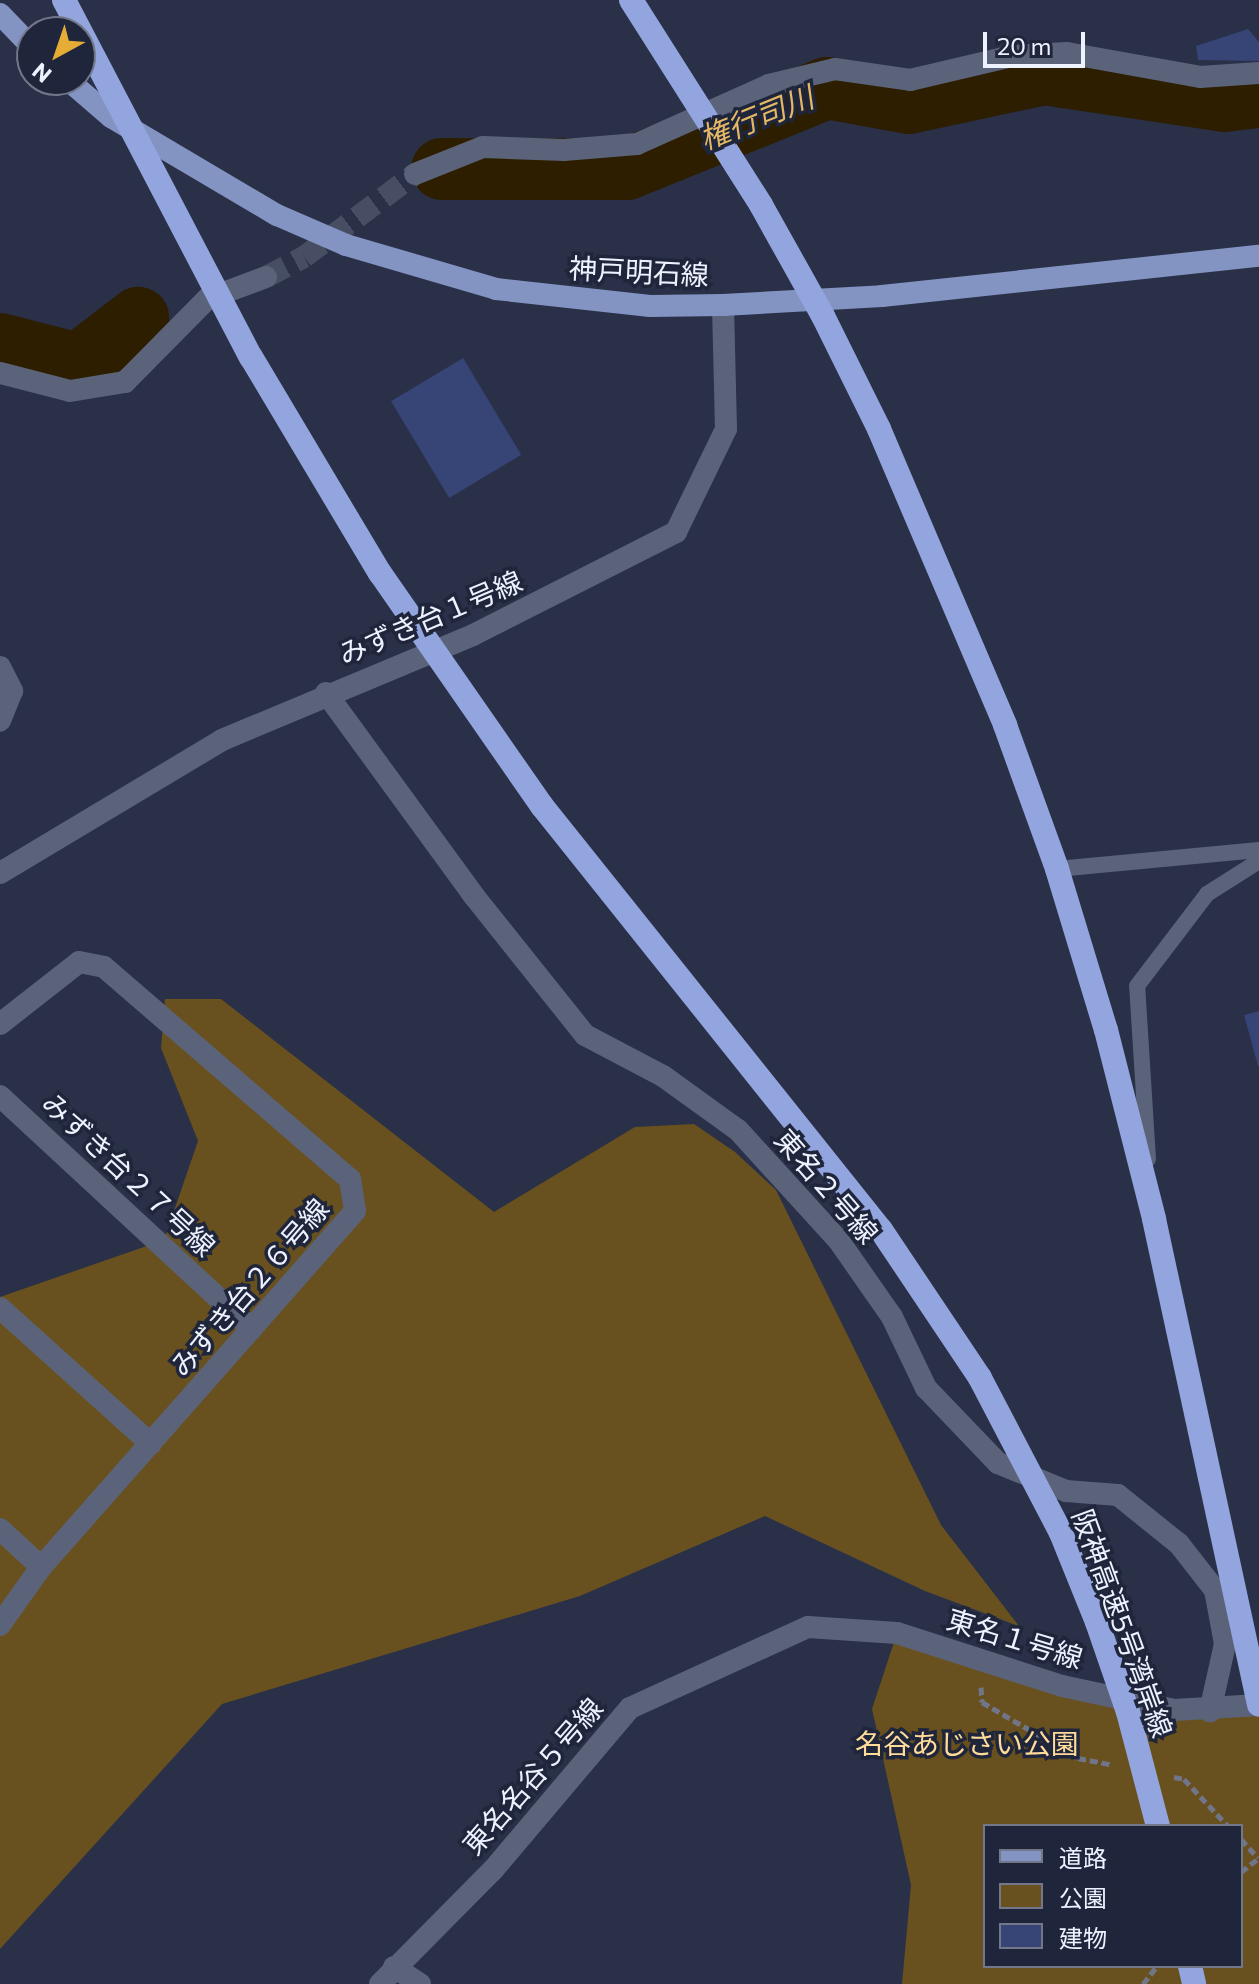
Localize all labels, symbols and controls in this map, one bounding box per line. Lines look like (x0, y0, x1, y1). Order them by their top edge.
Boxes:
north arrow (16, 16, 96, 96)
scale bar (987, 16, 1089, 66)
text: 20 m (997, 31, 1051, 60)
text: N (27, 58, 57, 89)
water label: 権行司川 (694, 78, 818, 156)
street label: 神戸明石線 (568, 251, 710, 291)
street label: みずき台１号線 (333, 563, 527, 671)
street label: みずき台２７号線 (36, 1085, 222, 1263)
street label: 東名２号線 (768, 1122, 886, 1250)
street label: みずき台２６号線 (163, 1191, 335, 1383)
street label: 阪神高速5号湾岸線 (1066, 1504, 1180, 1742)
street label: 東名１号線 (943, 1601, 1087, 1675)
street label: 東名名谷５号線 (455, 1691, 609, 1861)
park label: 名谷あじさい公園 (855, 1726, 1079, 1760)
legend (983, 1824, 1243, 1968)
text: 道路 (1059, 1843, 1107, 1872)
text: 公園 (1059, 1883, 1107, 1912)
text: 建物 (1059, 1923, 1107, 1952)

